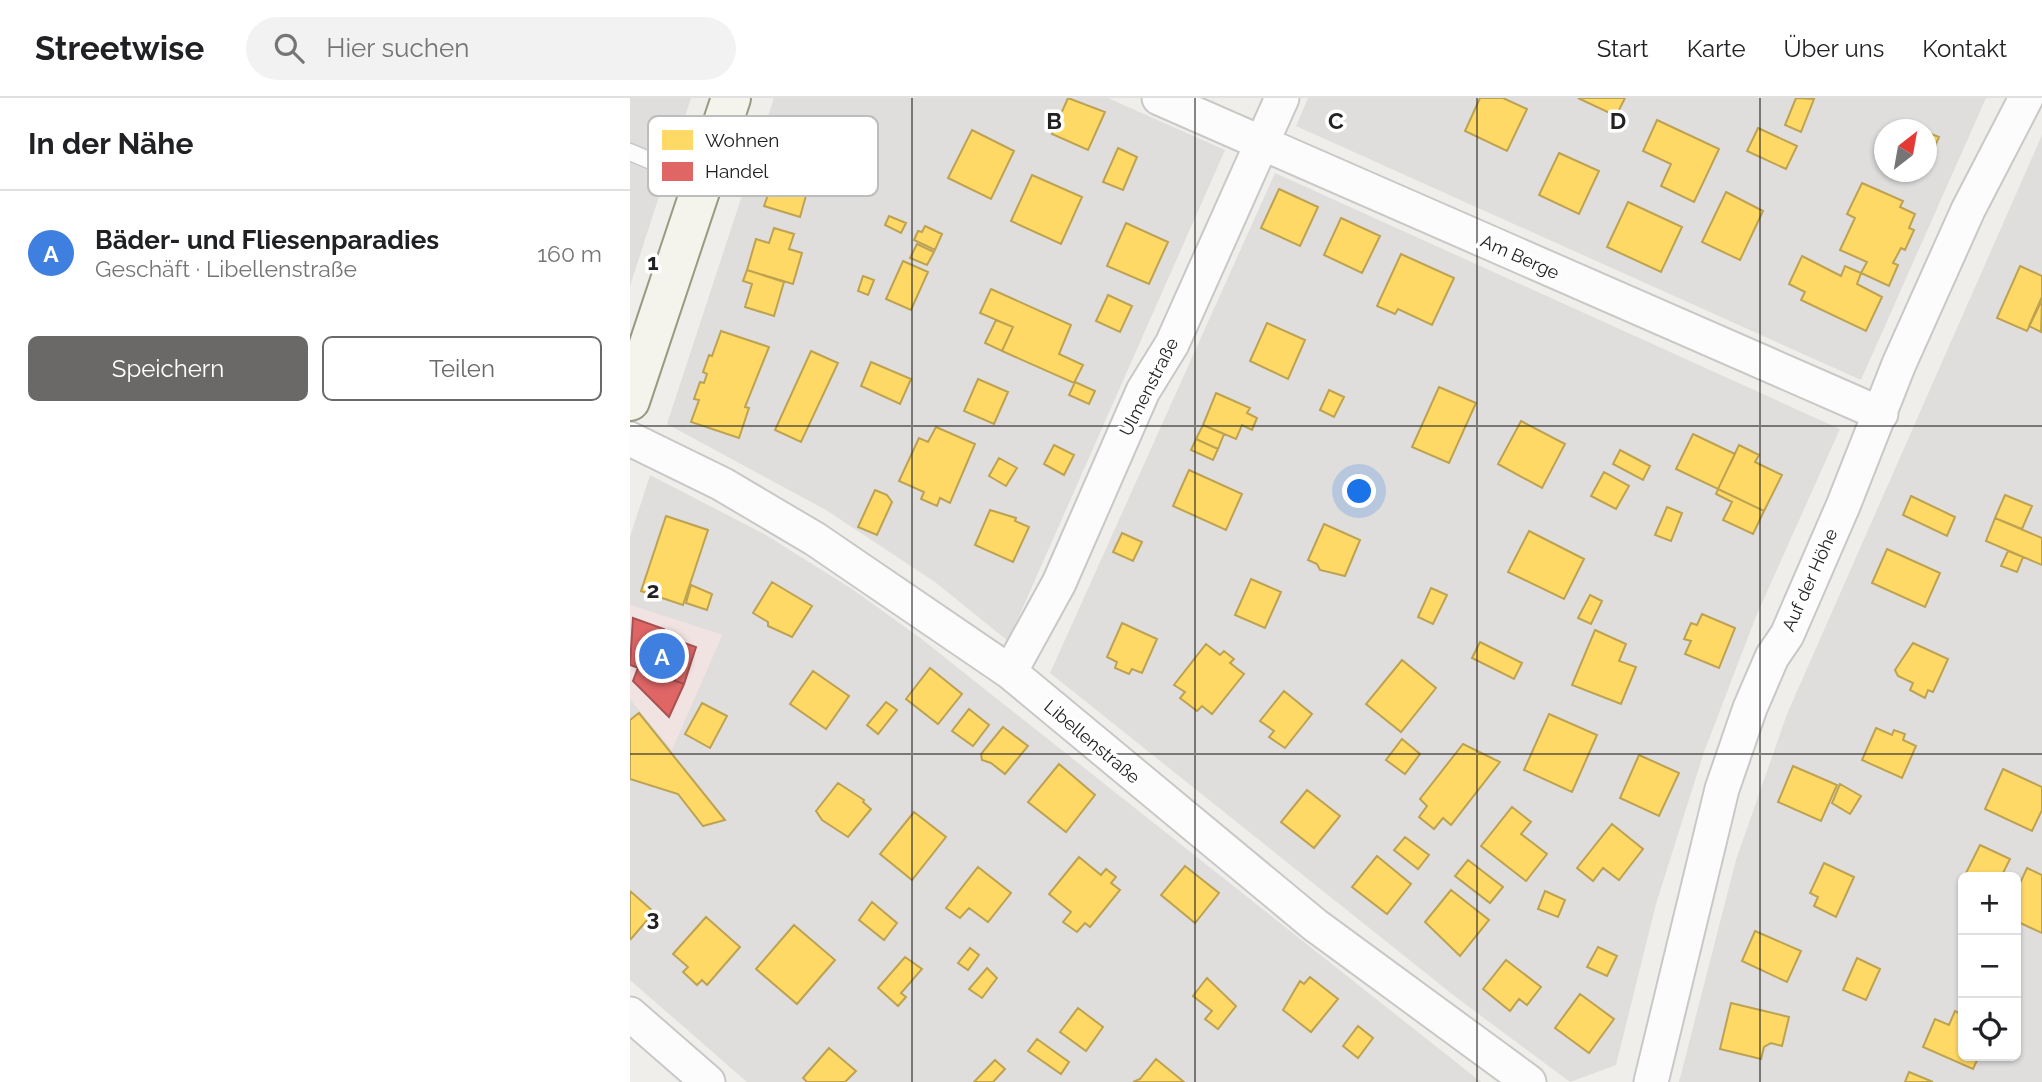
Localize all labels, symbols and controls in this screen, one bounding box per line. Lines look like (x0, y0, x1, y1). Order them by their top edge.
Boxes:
search box (246, 17, 736, 80)
text: Streetwise (35, 29, 204, 68)
icon: search (270, 29, 308, 67)
text: Hier suchen (326, 33, 469, 63)
text: Start (1597, 34, 1649, 63)
text: Karte (1687, 34, 1746, 63)
text: Über uns (1784, 34, 1884, 63)
text: Kontakt (1922, 34, 2007, 63)
text: B (1046, 107, 1062, 134)
text: C (1328, 107, 1344, 134)
text: D (1610, 107, 1626, 134)
legend (648, 116, 878, 196)
north arrow (1874, 119, 1937, 182)
text: In der Nähe (28, 126, 193, 161)
text: Wohnen (705, 129, 779, 151)
text: Handel (705, 160, 769, 182)
text: Bäder- und Fliesenparadies (95, 225, 439, 255)
street label: Am Berge (1478, 230, 1563, 283)
text: A (43, 240, 59, 267)
text: 160 m (537, 240, 602, 267)
text: 1 (647, 248, 659, 275)
text: Geschäft · Libellenstraße (95, 255, 357, 282)
street label: Ulmenstraße (1115, 334, 1182, 439)
button: Speichern (28, 336, 308, 401)
button: Teilen (322, 336, 602, 401)
your location (1342, 474, 1376, 508)
street label: Auf der Höhe (1778, 525, 1842, 634)
text: 2 (647, 576, 659, 603)
pin: A (639, 630, 685, 682)
street label: Libellenstraße (1040, 696, 1145, 788)
map controls (1958, 872, 2021, 1061)
button: + (1958, 872, 2021, 935)
text: 3 (647, 904, 659, 931)
button: − (1958, 935, 2021, 998)
button: locate (1958, 998, 2021, 1061)

